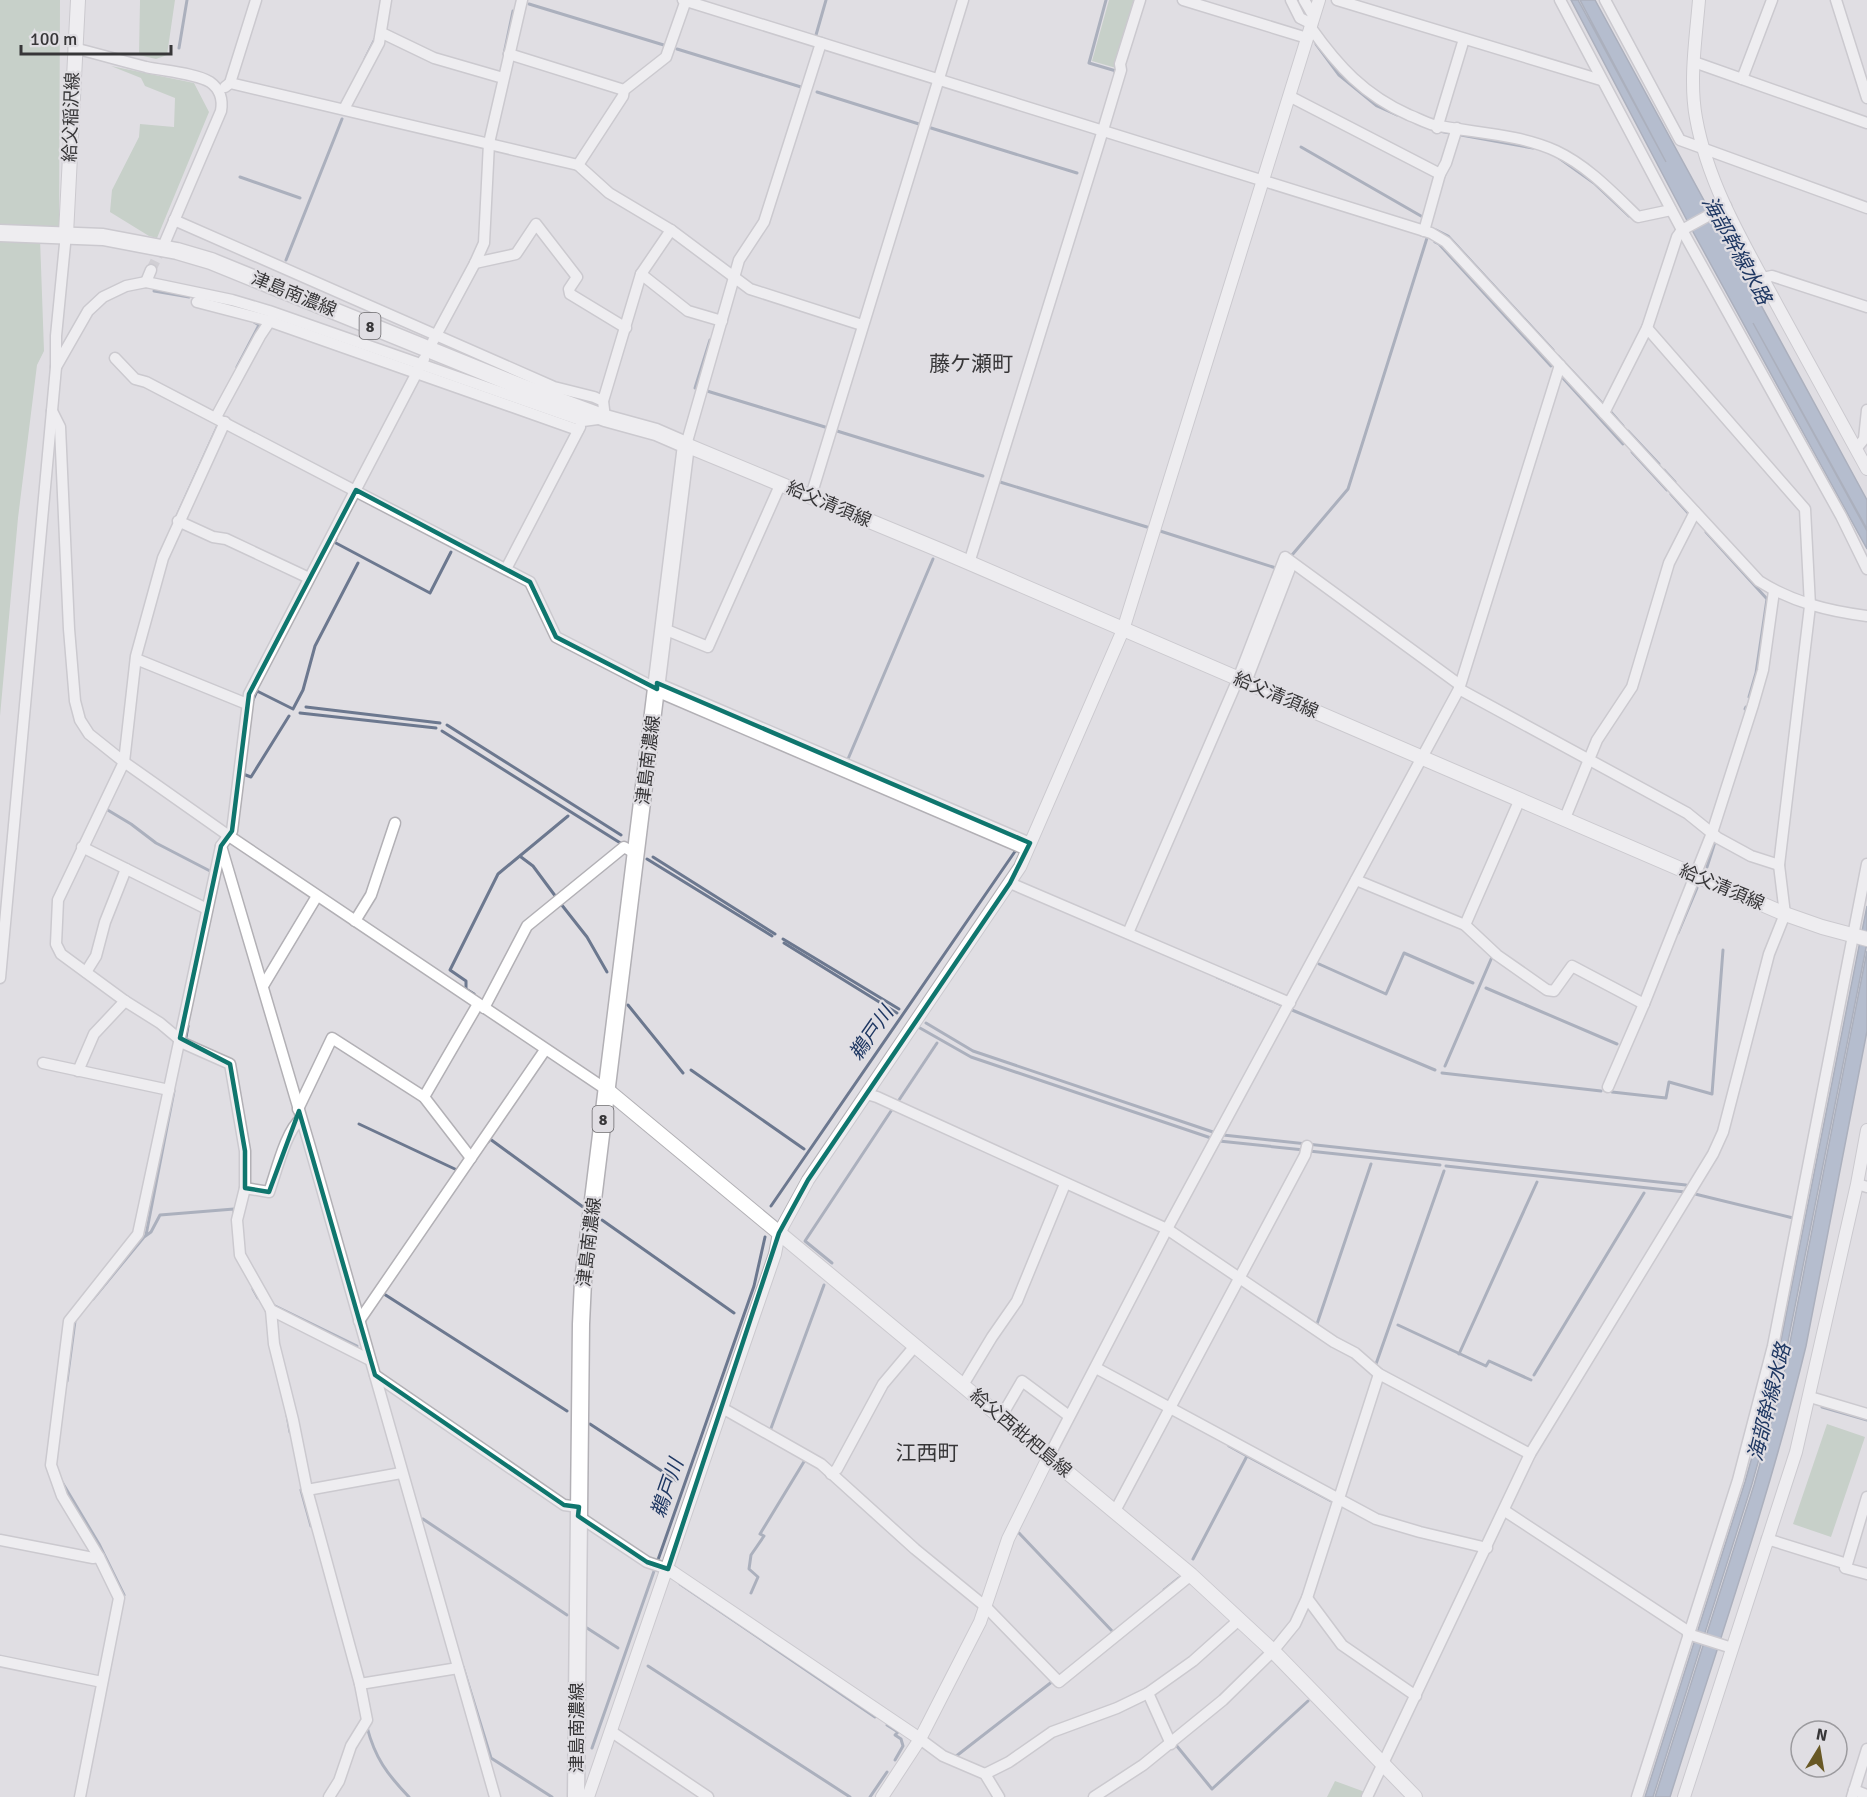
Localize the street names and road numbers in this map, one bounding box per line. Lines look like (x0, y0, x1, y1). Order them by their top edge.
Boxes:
street label: 給父稲沢線 (58, 72, 84, 162)
street label: 津島南濃線 (248, 267, 340, 321)
road number: 8 (360, 313, 380, 339)
street label: 給父清須線 (783, 476, 875, 532)
street label: 給父清須線 (1230, 667, 1322, 723)
street label: 津島南濃線 (632, 714, 664, 806)
street label: 給父清須線 (1676, 859, 1768, 915)
road number: 8 (592, 1106, 614, 1132)
street label: 津島南濃線 (573, 1196, 605, 1288)
street label: 給父西枇杷島線 (966, 1384, 1076, 1482)
street label: 津島南濃線 (566, 1683, 588, 1773)

